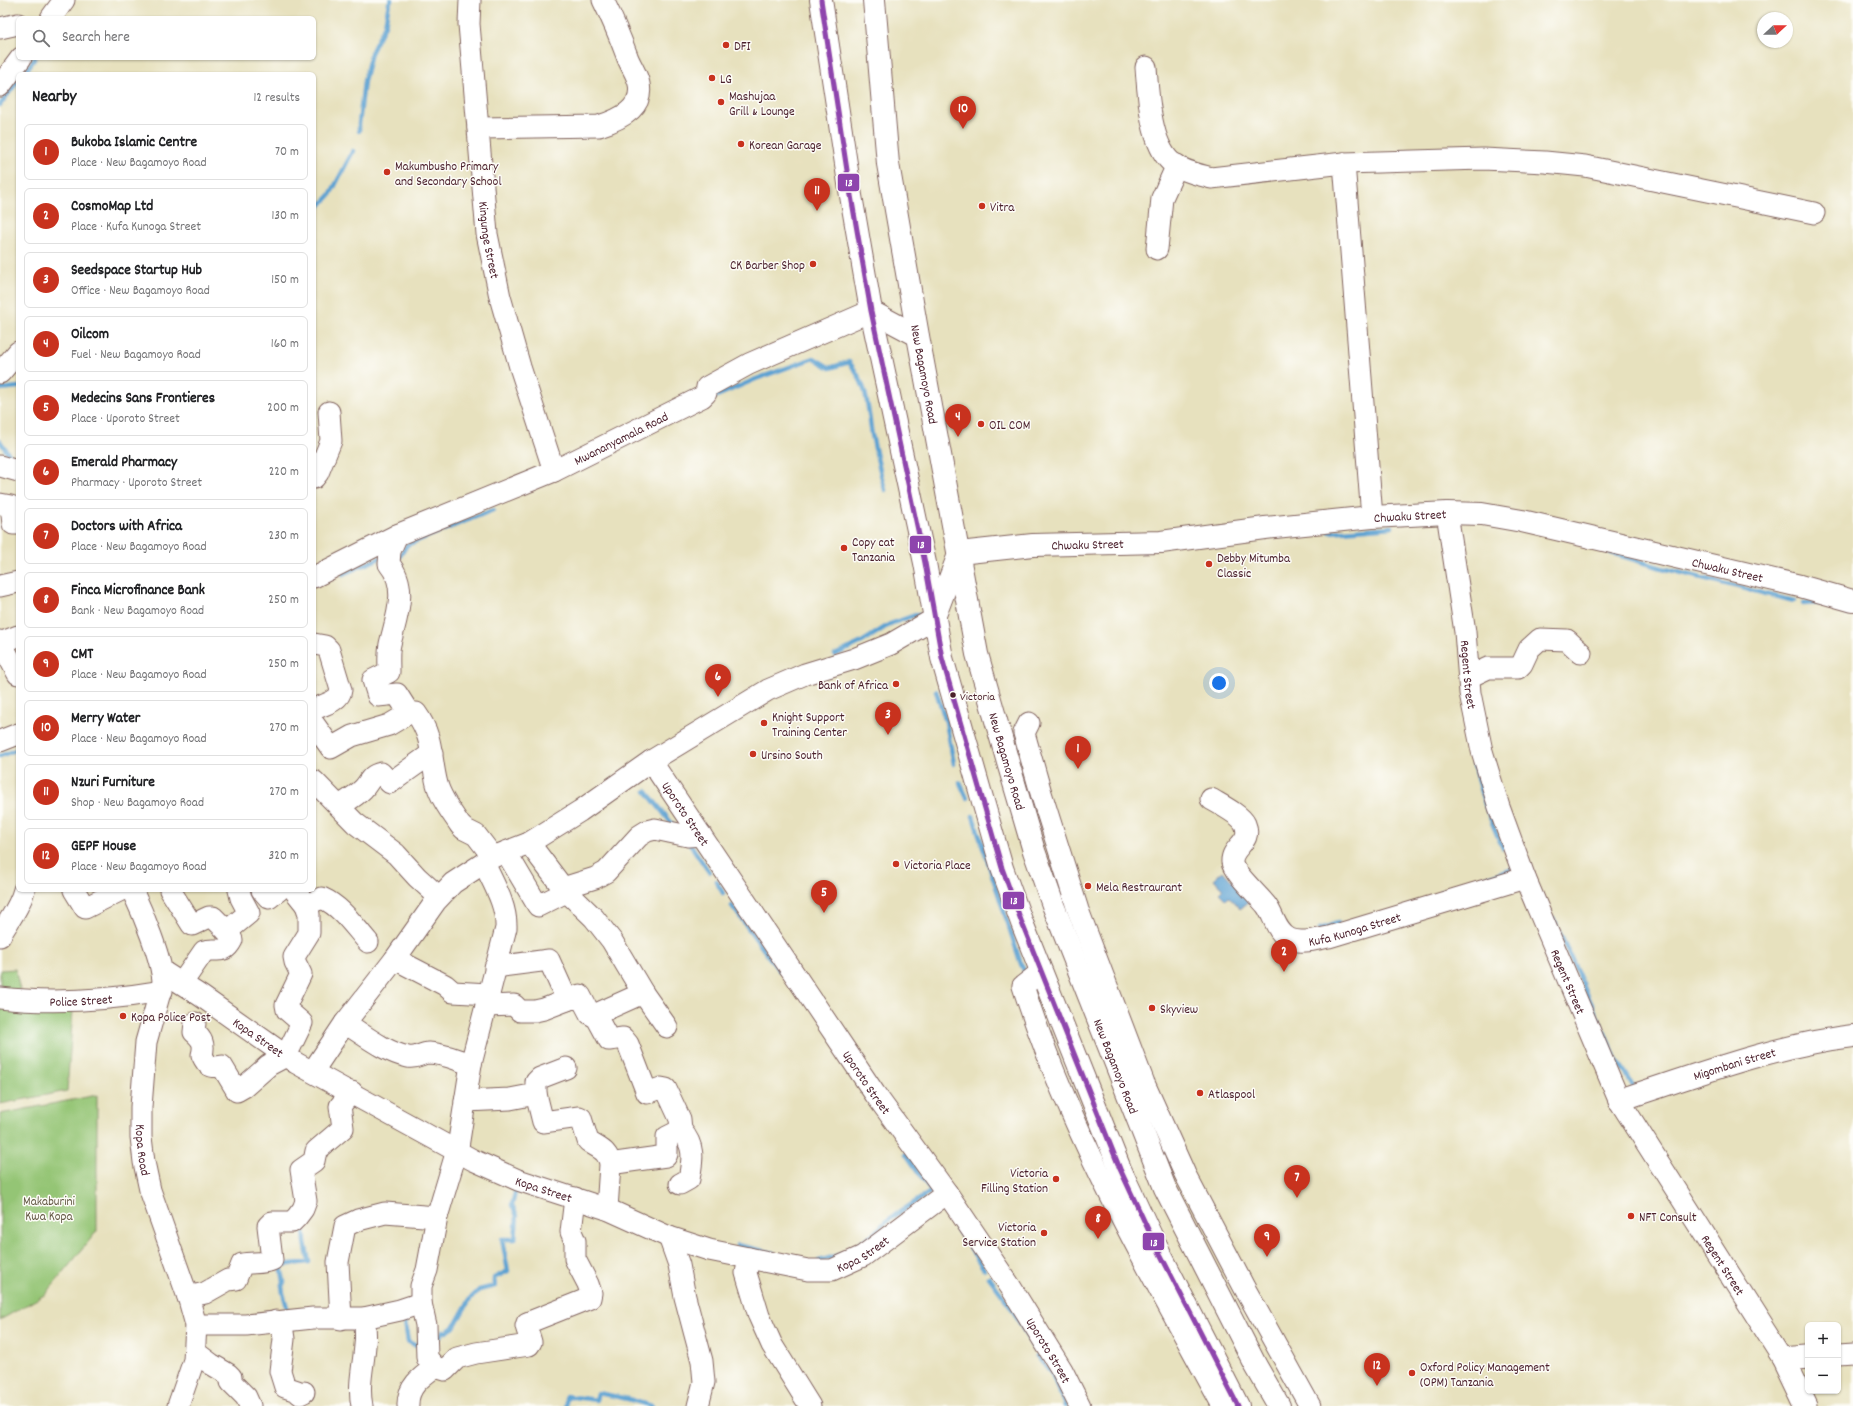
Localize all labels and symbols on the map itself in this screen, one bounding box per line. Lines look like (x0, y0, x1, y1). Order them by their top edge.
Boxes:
north arrow (1757, 12, 1793, 48)
place label: DFI (734, 38, 751, 57)
marker: DFI (721, 40, 731, 50)
place label: LG (720, 71, 732, 90)
marker: LG (707, 73, 717, 83)
place label: Mashujaa Grill & Lounge (729, 88, 795, 122)
pin: 10 (950, 96, 976, 129)
marker: Mashujaa Grill & Lounge (716, 97, 726, 107)
place label: Korean Garage (749, 137, 822, 156)
marker: Korean Garage (736, 139, 746, 149)
place label: Makumbusho Primary and Secondary School (395, 158, 501, 192)
marker: Makumbusho Primary and Secondary School (382, 167, 392, 177)
line badge: 13 (837, 173, 860, 192)
text: 13 (845, 176, 853, 192)
pin: 11 (804, 178, 830, 211)
place label: Vitra (990, 199, 1015, 218)
street label: Kingunge Street (472, 201, 503, 281)
marker: Vitra (977, 201, 987, 211)
place label: CK Barber Shop (730, 257, 805, 276)
marker: CK Barber Shop (808, 259, 818, 269)
street label: New Bagamoyo Road (904, 323, 941, 426)
pin: 4 (945, 404, 971, 437)
street label: Mwananyamala Road (571, 408, 672, 472)
place label: OIL COM (989, 417, 1030, 436)
marker: OIL COM (976, 419, 986, 429)
street label: Chwaku Street (1373, 506, 1447, 529)
place label: Copy cat Tanzania (852, 534, 896, 568)
line badge: 13 (909, 535, 932, 554)
street label: Chwaku Street (1051, 536, 1124, 557)
text: 13 (917, 538, 925, 554)
marker: Copy cat Tanzania (839, 543, 849, 553)
place label: Debby Mitumba Classic (1217, 550, 1291, 584)
street label: Chwaku Street (1690, 554, 1765, 589)
marker: Debby Mitumba Classic (1204, 559, 1214, 569)
street label: Regent Street (1454, 640, 1480, 711)
pin: 6 (705, 664, 731, 697)
your location (1209, 673, 1229, 693)
place label: Bank of Africa (818, 677, 889, 696)
marker: Bank of Africa (891, 679, 901, 689)
place label: Victoria (960, 689, 995, 706)
marker: Victoria (948, 690, 958, 700)
pin: 3 (875, 702, 901, 735)
place label: Knight Support Training Center (772, 709, 847, 743)
street label: New Bagamoyo Road (982, 711, 1028, 813)
marker: Knight Support Training Center (759, 718, 769, 728)
pin: 1 (1065, 736, 1091, 769)
place label: Ursino South (761, 747, 823, 766)
marker: Ursino South (748, 749, 758, 759)
street label: Uporoto Street (656, 779, 713, 851)
place label: Victoria Place (904, 857, 971, 876)
marker: Victoria Place (891, 859, 901, 869)
place label: Mela Restraurant (1096, 879, 1182, 898)
pin: 5 (811, 880, 837, 913)
marker: Mela Restraurant (1083, 881, 1093, 891)
line badge: 13 (1002, 891, 1025, 910)
text: 13 (1010, 894, 1018, 910)
street label: Kufa Kunoga Street (1307, 909, 1404, 953)
pin: 2 (1271, 939, 1297, 972)
street label: Regent Street (1544, 947, 1589, 1018)
street label: Police Street (49, 991, 114, 1013)
place label: Skyview (1160, 1001, 1198, 1020)
marker: Skyview (1147, 1003, 1157, 1013)
place label: Kopa Police Post (131, 1009, 211, 1028)
marker: Kopa Police Post (118, 1011, 128, 1021)
street label: Kopa Street (228, 1014, 287, 1064)
street label: New Bagamoyo Road (1087, 1016, 1142, 1117)
street label: Migombani Street (1691, 1044, 1778, 1087)
street label: Uporoto Street (836, 1048, 894, 1120)
place label: Atlaspool (1208, 1086, 1255, 1105)
marker: Atlaspool (1195, 1088, 1205, 1098)
street label: Kopa Road (129, 1124, 154, 1178)
place label: Victoria Filling Station (981, 1165, 1049, 1199)
pin: 7 (1284, 1165, 1310, 1198)
street label: Kopa Street (512, 1173, 574, 1209)
marker: Victoria Filling Station (1051, 1174, 1061, 1184)
park label: Makaburini Kwa Kopa (23, 1193, 76, 1227)
pin: 8 (1085, 1206, 1111, 1239)
place label: NFT Consult (1639, 1209, 1697, 1228)
marker: NFT Consult (1626, 1211, 1636, 1221)
place label: Victoria Service Station (962, 1219, 1037, 1253)
pin: 9 (1254, 1224, 1280, 1257)
marker: Victoria Service Station (1039, 1228, 1049, 1238)
street label: Kopa Street (834, 1232, 894, 1279)
line badge: 13 (1142, 1232, 1165, 1251)
street label: Regent Street (1695, 1232, 1748, 1300)
text: 13 (1150, 1236, 1158, 1252)
street label: Uporoto Street (1020, 1315, 1074, 1387)
pin: 12 (1364, 1353, 1390, 1386)
place label: Oxford Policy Management (OPM) Tanzania (1420, 1359, 1550, 1393)
marker: Oxford Policy Management (OPM) Tanzania (1407, 1368, 1417, 1378)

